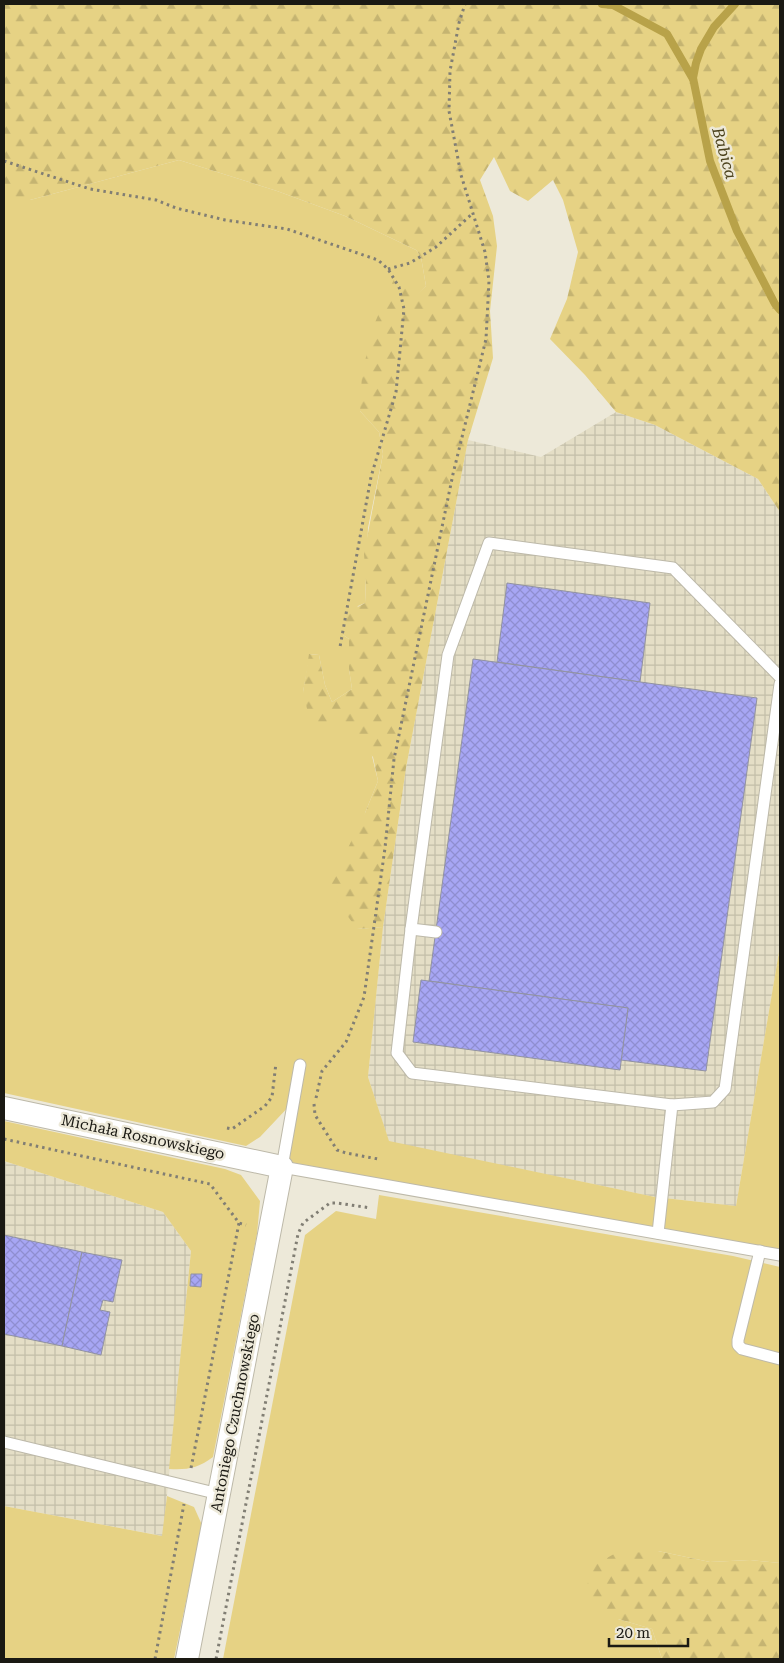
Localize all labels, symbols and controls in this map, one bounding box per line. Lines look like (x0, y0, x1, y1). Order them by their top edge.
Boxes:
water label: Babica (708, 124, 741, 181)
street label: Michała Rosnowskiego (60, 1111, 226, 1163)
street label: Antoniego Czuchnowskiego (207, 1312, 263, 1514)
scale bar (609, 1616, 688, 1648)
text: 20 m (616, 1624, 651, 1642)

